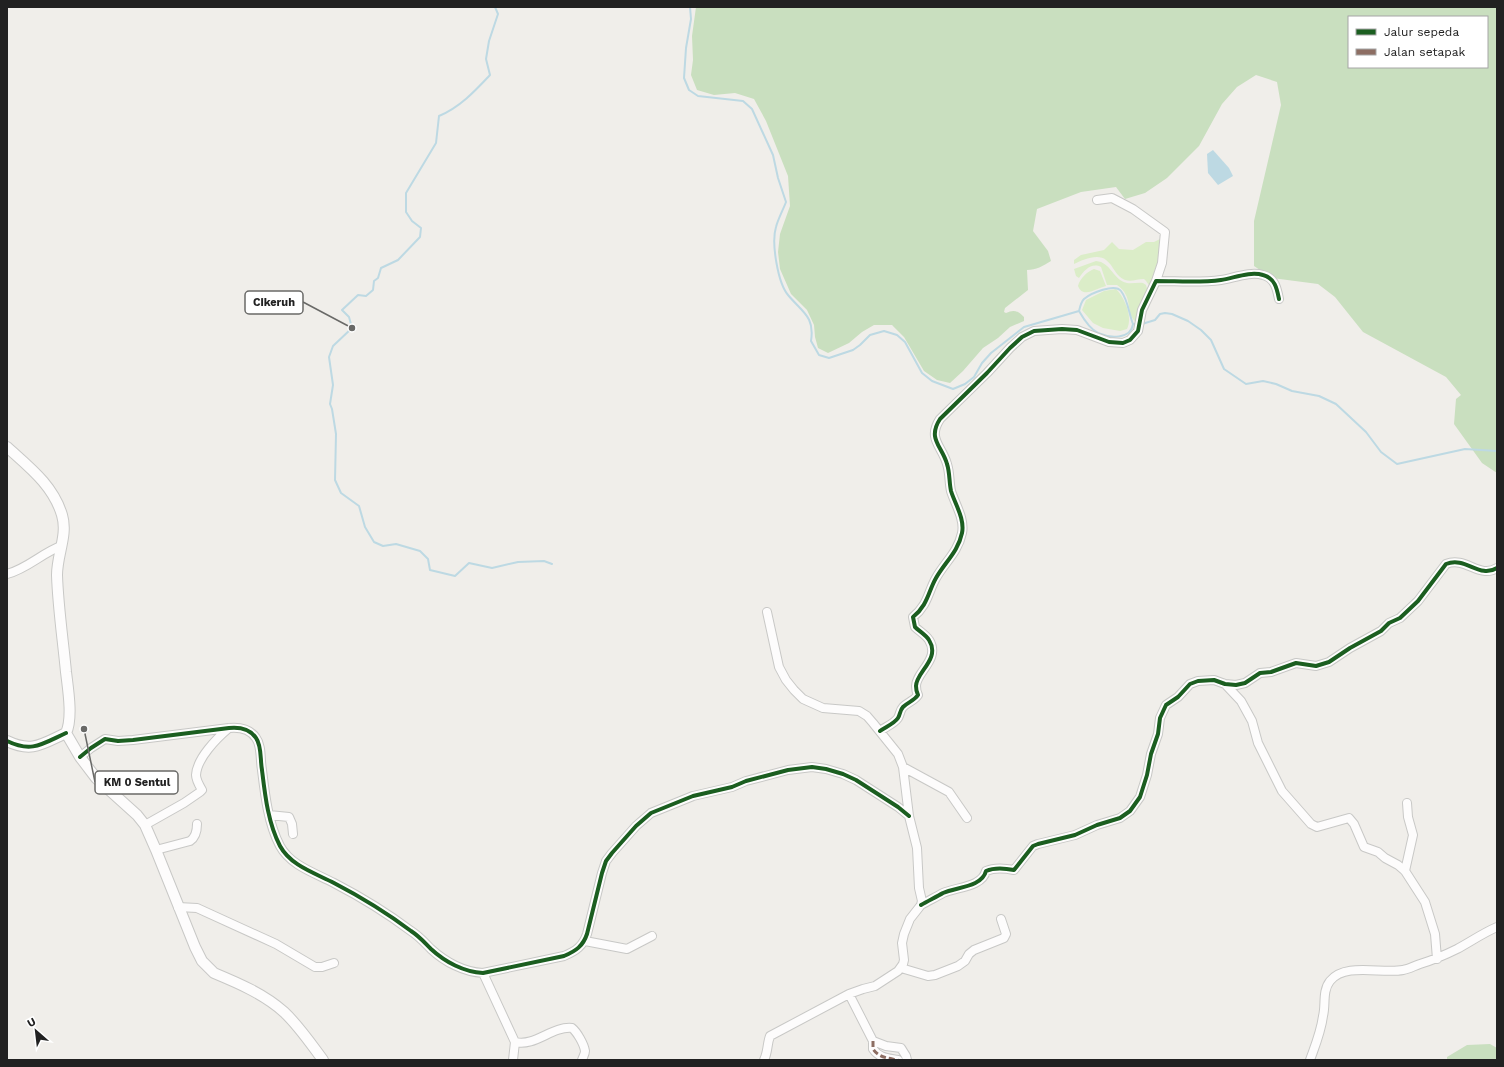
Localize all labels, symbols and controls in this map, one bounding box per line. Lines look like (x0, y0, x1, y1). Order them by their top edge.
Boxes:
legend (1348, 16, 1488, 68)
text: Jalur sepeda (1384, 25, 1459, 39)
text: Jalan setapak (1384, 45, 1466, 59)
callout: Cikeruh (245, 291, 303, 314)
text: Cikeruh (253, 296, 295, 309)
callout: KM 0 Sentul (95, 771, 178, 794)
text: KM 0 Sentul (104, 776, 171, 789)
north arrow (16, 1011, 56, 1051)
text: U (25, 1015, 38, 1030)

